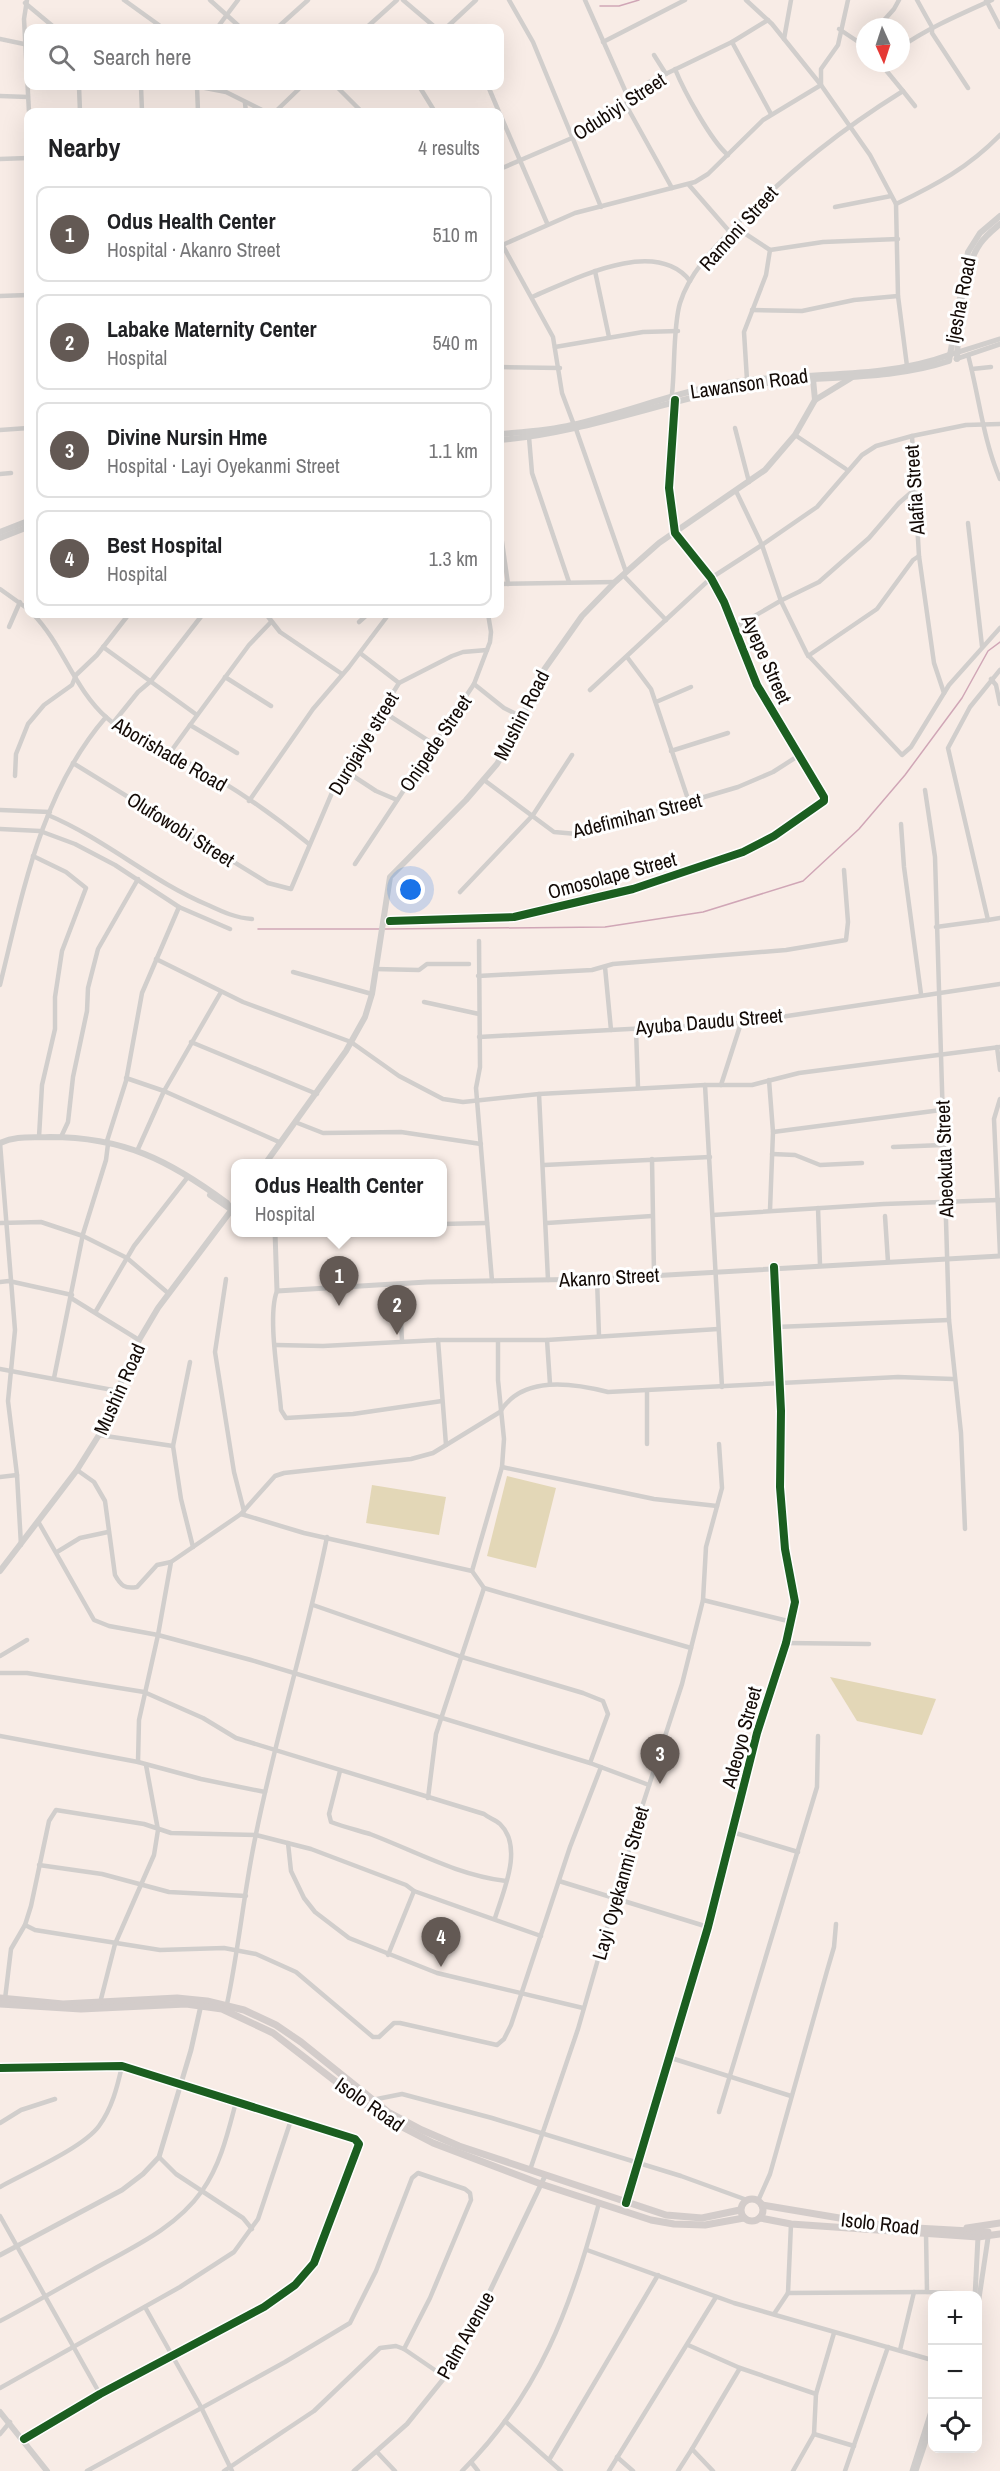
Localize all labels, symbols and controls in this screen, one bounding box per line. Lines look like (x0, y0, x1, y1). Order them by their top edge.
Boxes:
north arrow (856, 18, 910, 72)
search box (24, 24, 504, 90)
icon: search (45, 41, 78, 74)
text: Search here (93, 42, 191, 72)
street label: Odubiyi Street (567, 66, 671, 146)
text: Nearby (48, 130, 120, 165)
text: 4 results (418, 134, 480, 161)
street label: Ramoni Street (693, 179, 784, 276)
text: Odus Health Center (107, 206, 275, 236)
text: 1 (65, 221, 74, 248)
text: 510 m (432, 221, 478, 248)
text: Hospital · Akanro Street (107, 236, 280, 263)
street label: Ijesha Road (938, 254, 982, 346)
text: Labake Maternity Center (107, 314, 317, 344)
text: 2 (65, 329, 74, 356)
text: 540 m (432, 329, 478, 356)
text: Hospital (107, 344, 167, 371)
street label: Lawanson Road (688, 361, 810, 405)
text: Divine Nursin Hme (107, 422, 267, 452)
text: 3 (65, 437, 74, 464)
text: 1.1 km (429, 437, 478, 464)
street label: Alafia Street (897, 444, 931, 537)
text: Hospital · Layi Oyekanmi Street (107, 452, 339, 479)
text: Best Hospital (107, 530, 222, 560)
text: 4 (65, 545, 74, 572)
text: 1.3 km (429, 545, 478, 572)
text: Hospital (107, 560, 167, 587)
street label: Ayepe Street (735, 609, 799, 708)
street label: Mushin Road (487, 665, 555, 765)
street label: Durojaiye street (322, 686, 405, 800)
street label: Onipede Street (393, 689, 478, 797)
street label: Aborishade Road (107, 710, 232, 798)
street label: Olufowobi Street (122, 785, 240, 873)
street label: Adefimihan Street (569, 786, 705, 844)
street label: Omosolape Street (545, 845, 680, 905)
your location (396, 875, 425, 904)
street label: Ayuba Daudu Street (633, 1001, 784, 1041)
street label: Abeokuta Street (928, 1099, 960, 1219)
popup (231, 1159, 447, 1237)
text: Odus Health Center (255, 1170, 423, 1200)
text: Hospital (255, 1200, 315, 1227)
pin: 1 (320, 1256, 358, 1306)
street label: Akanro Street (557, 1261, 660, 1293)
pin: 2 (378, 1286, 416, 1335)
street label: Mushin Road (87, 1339, 151, 1439)
street label: Adeoyo Street (714, 1683, 768, 1792)
pin: 3 (640, 1734, 680, 1784)
street label: Layi Oyekanmi Street (585, 1803, 655, 1963)
pin: 4 (422, 1918, 460, 1967)
street label: Isolo Road (330, 2070, 410, 2138)
street label: Isolo Road (840, 2205, 920, 2241)
street label: Palm Avenue (430, 2286, 500, 2384)
map controls (928, 2291, 982, 2453)
button: + (928, 2291, 982, 2345)
button: − (928, 2345, 982, 2399)
button: locate (928, 2399, 982, 2453)

